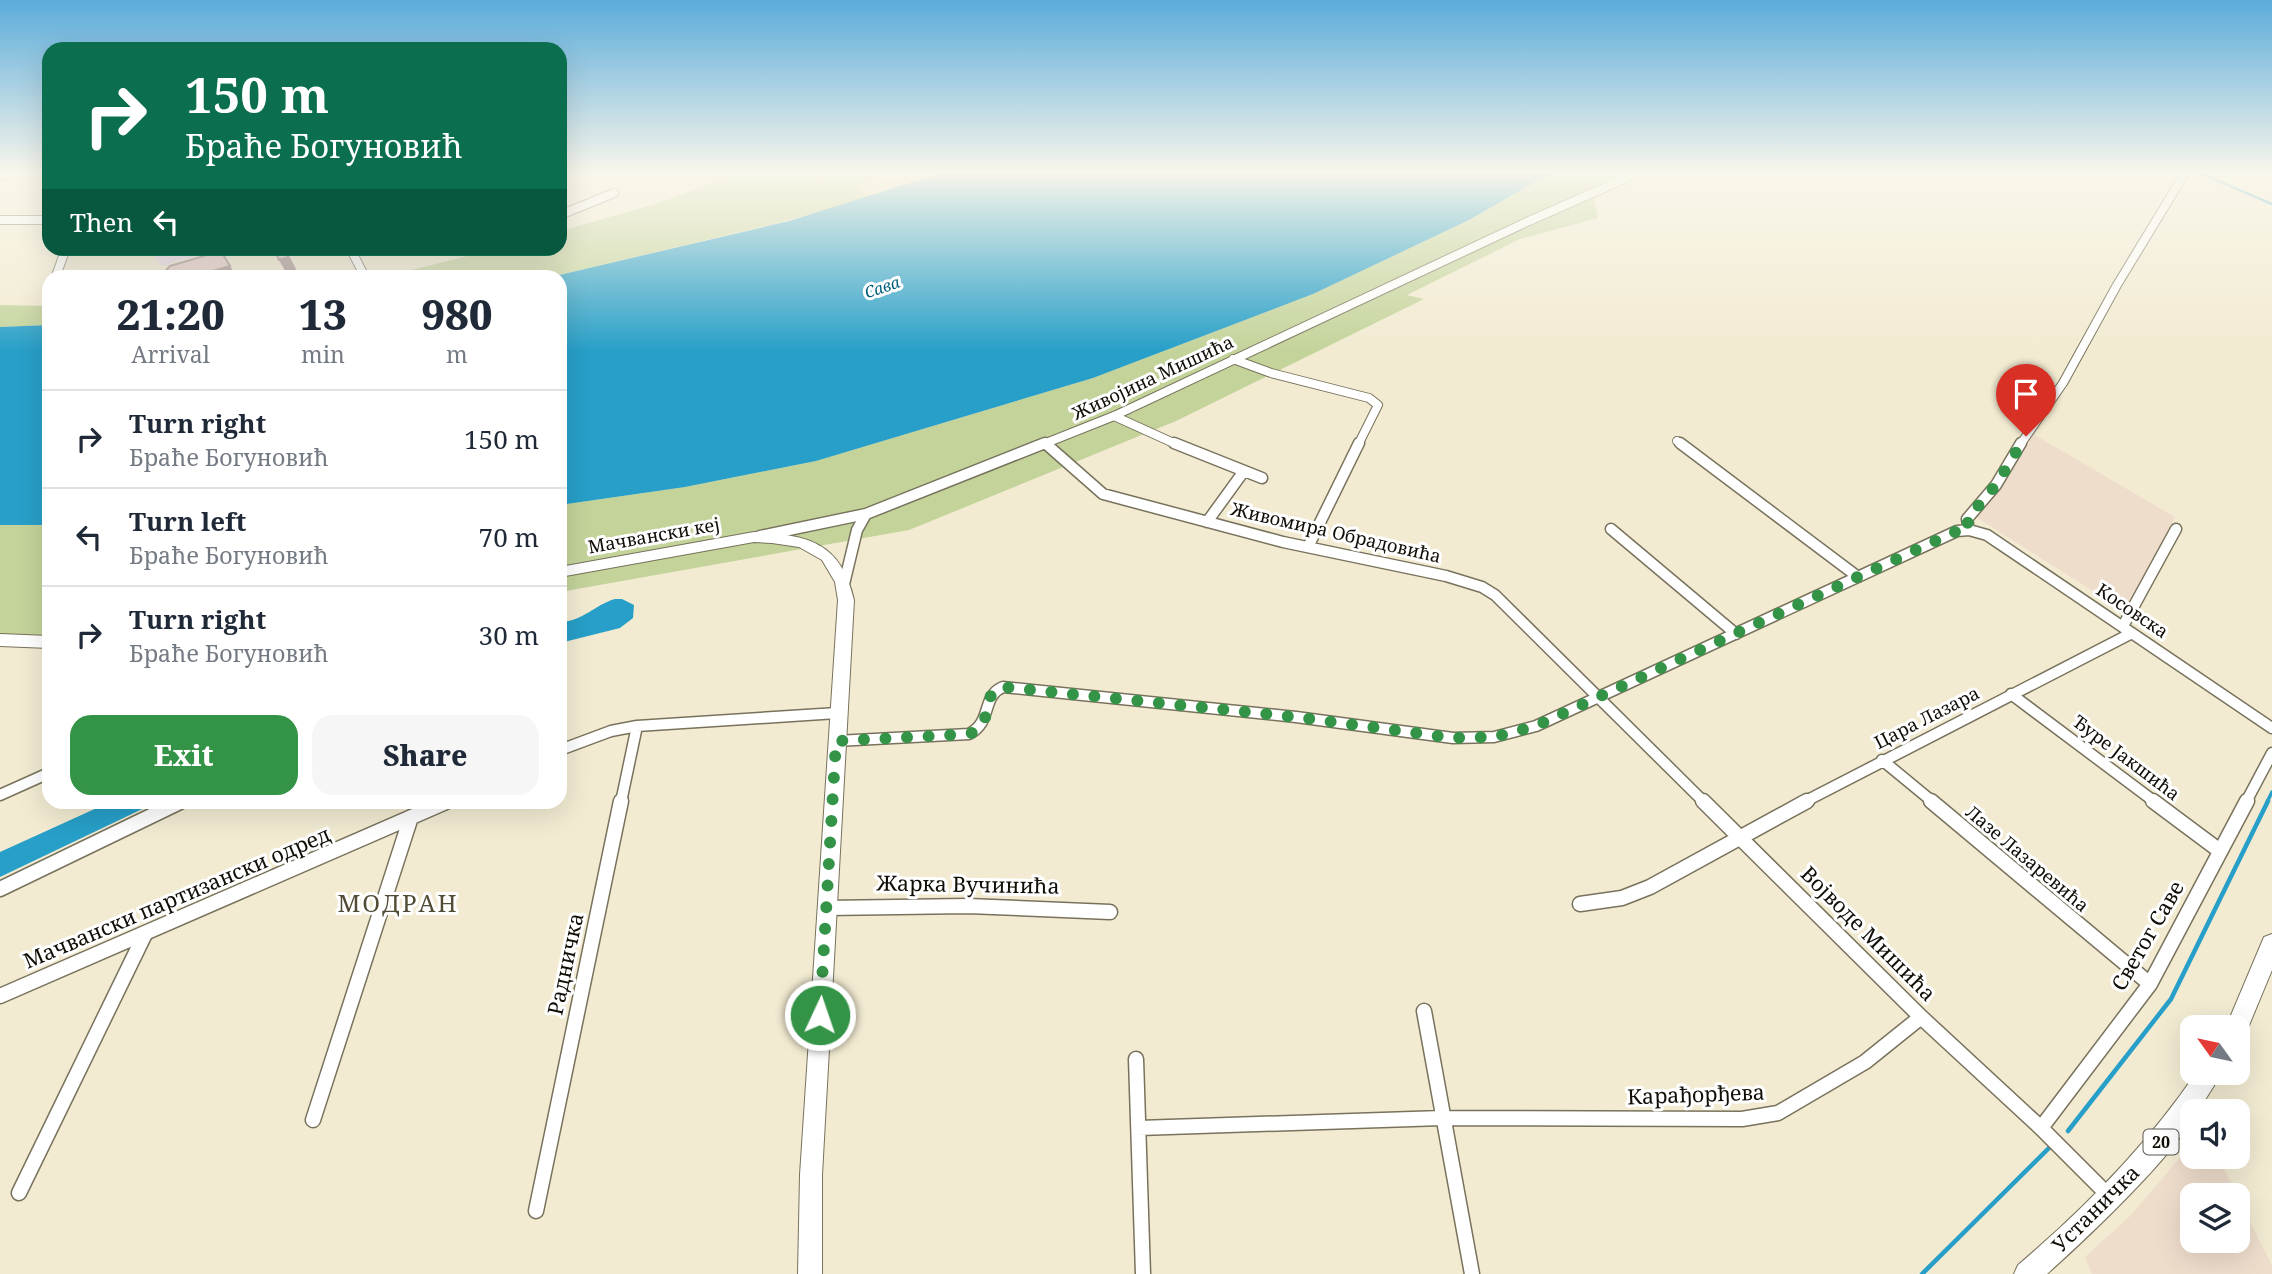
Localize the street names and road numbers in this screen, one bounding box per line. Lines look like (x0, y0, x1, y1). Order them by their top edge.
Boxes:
street label: Живојина Мишића (1067, 329, 1237, 426)
street label: Живомира Обрадовића (1228, 496, 1444, 568)
street label: Мачвански кеј (586, 512, 722, 558)
street label: Косовска (2092, 577, 2173, 643)
street label: Цара Лазара (1870, 680, 1983, 754)
street label: Ђуре Јакшића (2068, 709, 2185, 805)
street label: Лазе Лазаревића (1961, 800, 2094, 917)
street label: Мачвански партизански одред (19, 820, 334, 975)
street label: Војводе Мишића (1795, 860, 1942, 1007)
street label: Жарка Вучинића (875, 868, 1060, 900)
street label: Светог Саве (2104, 876, 2190, 995)
street label: Радничка (541, 910, 589, 1017)
street label: Карађорђева (1627, 1078, 1765, 1110)
road number: 20 (2144, 1130, 2178, 1154)
street label: Устаничка (2045, 1158, 2145, 1258)

